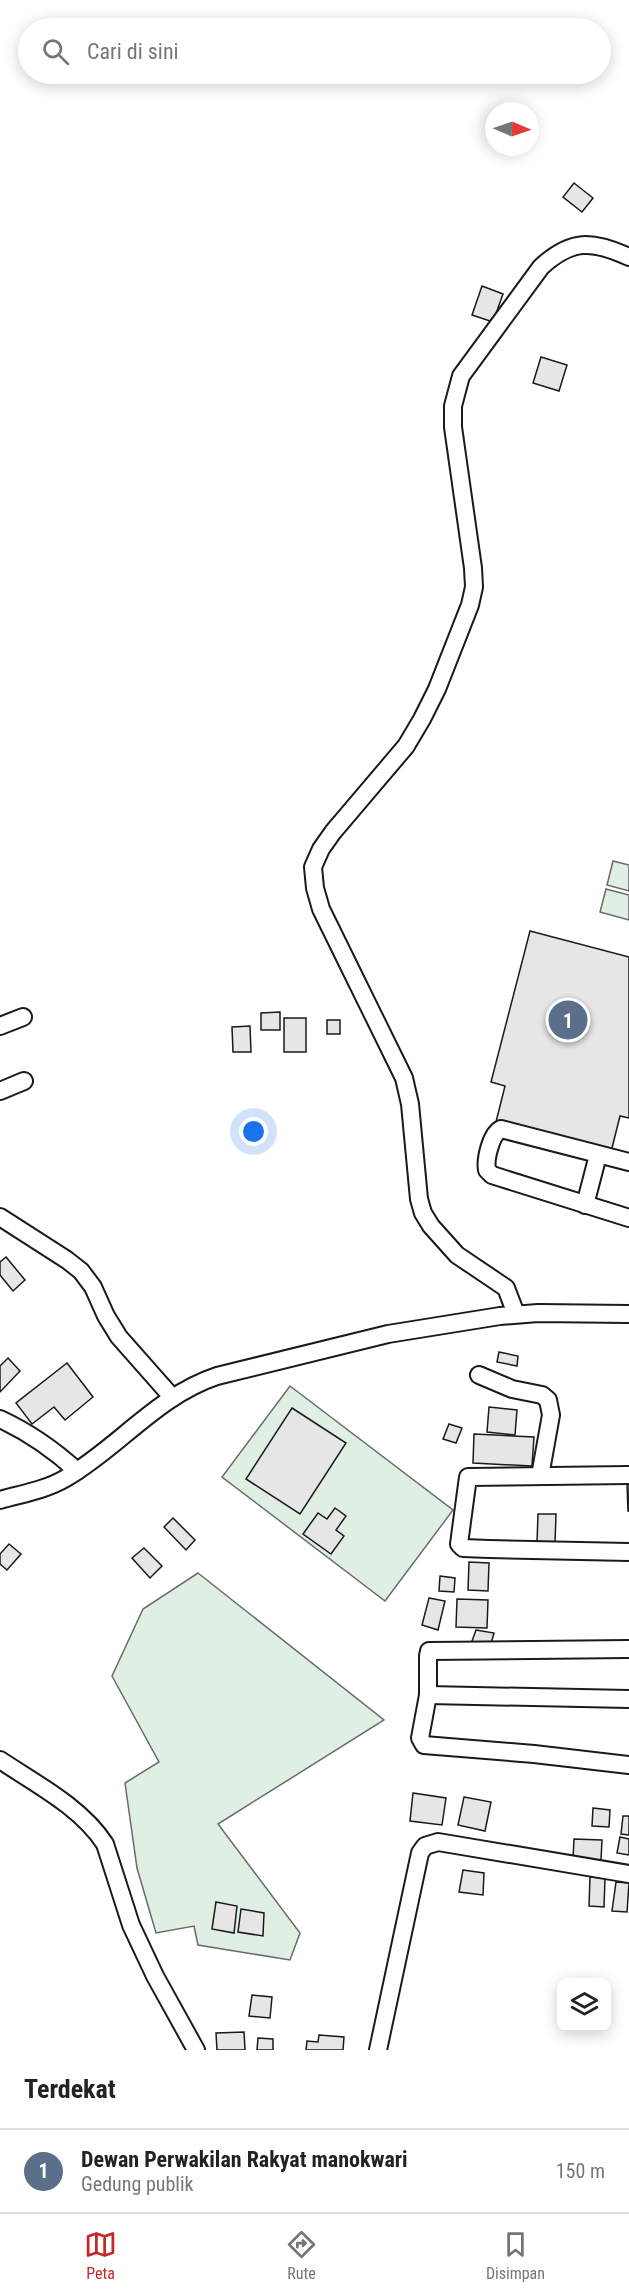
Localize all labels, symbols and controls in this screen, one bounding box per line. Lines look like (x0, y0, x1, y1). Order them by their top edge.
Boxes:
search box (18, 18, 611, 84)
icon: search (39, 35, 72, 68)
text: Cari di sini (87, 39, 179, 64)
north arrow (485, 102, 539, 156)
pin: 1 (548, 998, 588, 1042)
your location (239, 1117, 268, 1146)
map controls (557, 1978, 611, 2032)
button: layers (557, 1978, 611, 2032)
text: Terdekat (24, 2074, 116, 2104)
text: Dewan Perwakilan Rakyat manokwari (81, 2147, 408, 2172)
text: 1 (38, 2159, 49, 2183)
text: 150 m (556, 2159, 605, 2183)
text: Gedung publik (81, 2172, 194, 2196)
tab: Peta (84, 2228, 117, 2283)
tab: Rute (285, 2228, 318, 2283)
tab: Disimpan (486, 2228, 545, 2283)

